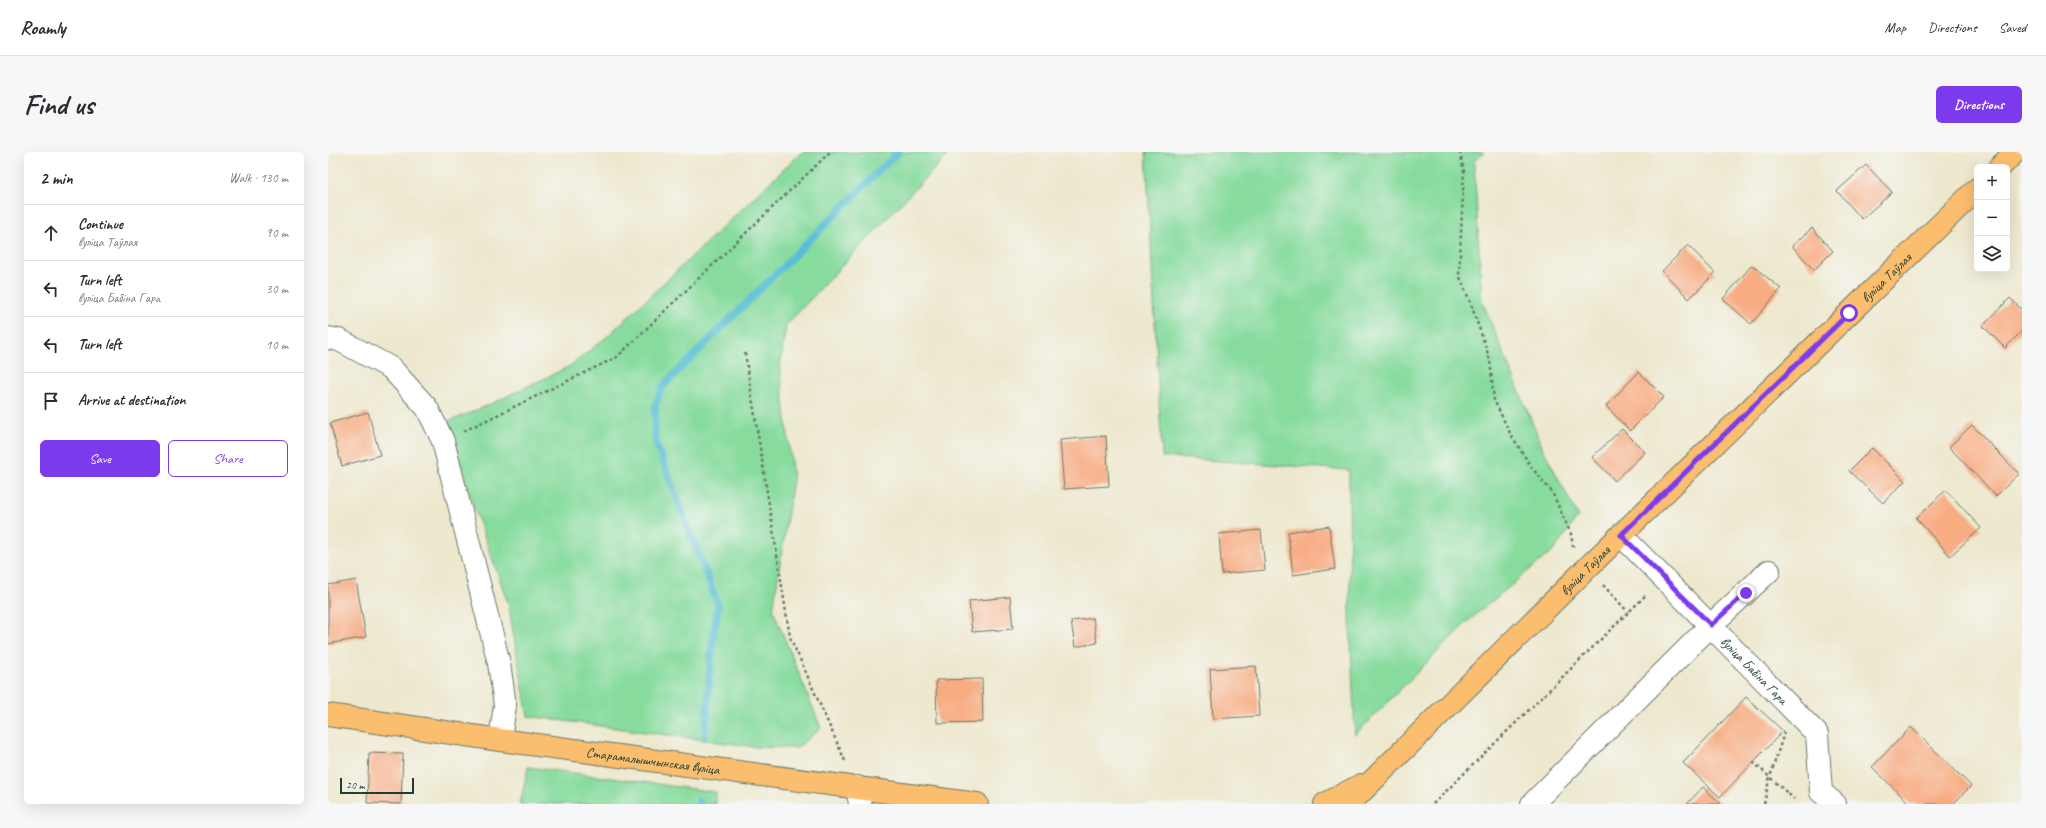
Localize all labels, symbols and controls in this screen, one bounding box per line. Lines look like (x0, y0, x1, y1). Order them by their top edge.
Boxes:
text: Roamly (20, 16, 66, 40)
text: Map (1885, 19, 1906, 36)
text: Directions (1928, 19, 1977, 36)
text: Saved (1999, 19, 2026, 36)
button: Directions (1936, 86, 2022, 123)
text: Find us (24, 87, 94, 122)
map controls (1974, 164, 2010, 272)
button: + (1974, 164, 2010, 200)
text: 2 min (40, 168, 73, 189)
text: Walk · 130 m (229, 170, 288, 186)
button: − (1974, 200, 2010, 236)
text: Continue (78, 215, 123, 234)
icon: ahead (40, 222, 62, 244)
text: 90 m (266, 225, 288, 241)
text: вуліца Таўлая (78, 234, 137, 250)
button: layers (1974, 236, 2010, 272)
street label: вуліца Таўлая (1858, 248, 1916, 306)
text: Turn left (78, 271, 121, 290)
icon: left (40, 278, 62, 300)
text: 30 m (266, 281, 288, 297)
text: вуліца Бабіна Гара (78, 290, 160, 306)
route start (1840, 304, 1858, 322)
icon: left (40, 334, 62, 356)
text: Turn left (78, 335, 121, 354)
text: 10 m (266, 337, 288, 353)
icon: arrive (40, 390, 62, 412)
text: Arrive at destination (78, 391, 185, 410)
button: Save (40, 440, 160, 477)
button: Share (168, 440, 288, 477)
street label: вуліца Таўлая (1557, 541, 1615, 599)
route end (1737, 584, 1755, 602)
street label: вуліца Бабіна Гара (1717, 633, 1792, 709)
street label: Старамалышчынская вуліца (585, 744, 722, 778)
scale bar (340, 776, 414, 795)
text: 20 m (346, 778, 365, 792)

